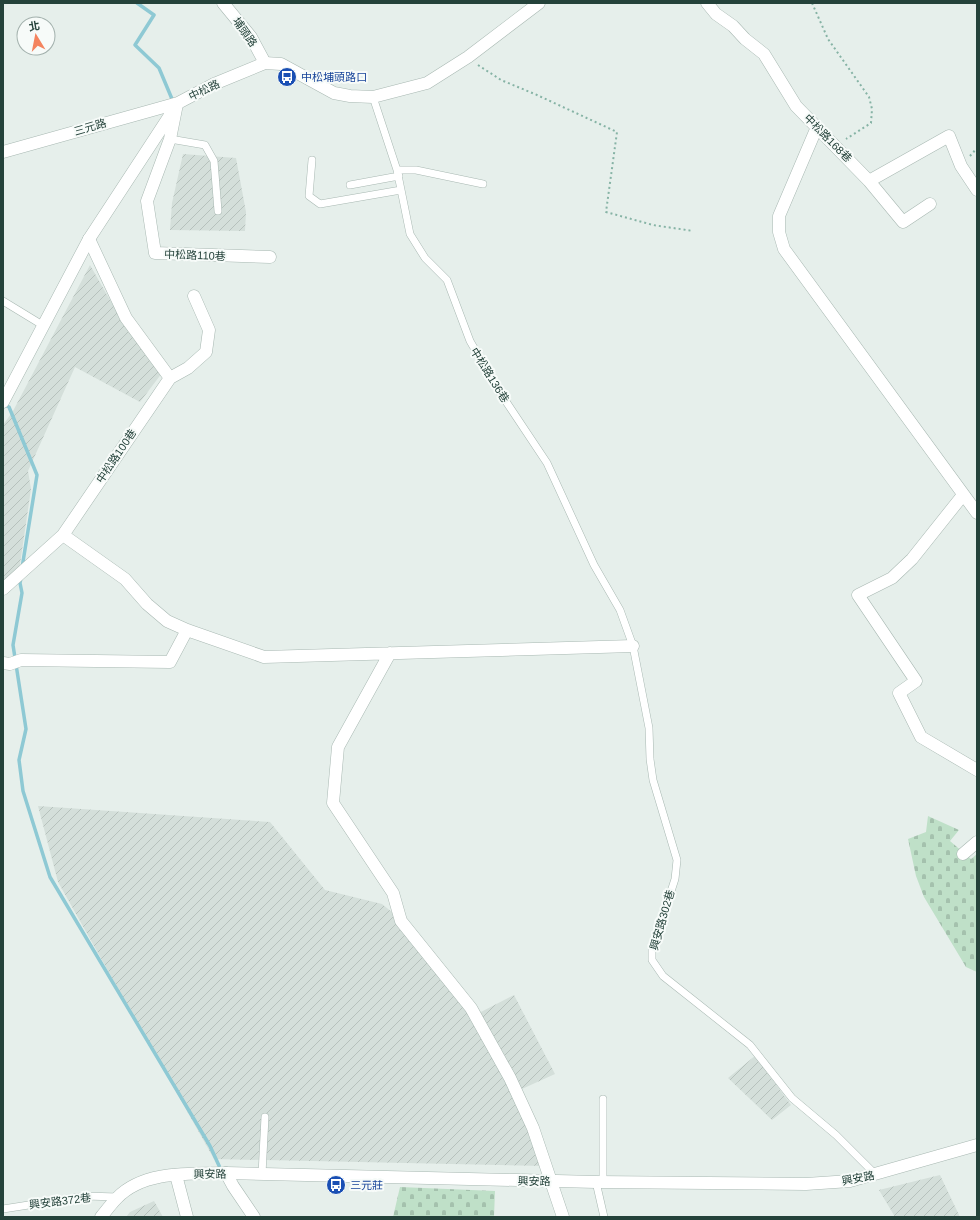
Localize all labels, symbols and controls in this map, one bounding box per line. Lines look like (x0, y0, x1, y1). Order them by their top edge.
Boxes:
street label: 埔頭路 (231, 15, 259, 49)
north arrow (16, 16, 56, 56)
text: 北 (28, 19, 41, 33)
bus stop icon: 中松埔頭路口 (276, 66, 298, 88)
place label: 中松埔頭路口 (301, 71, 367, 83)
street label: 中松路 (187, 77, 221, 103)
street label: 中松路168巷 (802, 112, 854, 164)
street label: 三元路 (72, 117, 108, 137)
street label: 中松路110巷 (164, 248, 226, 262)
street label: 中松路136巷 (468, 345, 512, 405)
street label: 中松路100巷 (94, 427, 138, 485)
street label: 興安路302巷 (648, 888, 676, 952)
street label: 興安路 (193, 1168, 227, 1180)
street label: 興安路 (841, 1169, 875, 1187)
bus stop icon: 三元莊 (325, 1174, 347, 1196)
street label: 興安路 (517, 1175, 551, 1187)
place label: 三元莊 (350, 1179, 383, 1191)
street label: 興安路372巷 (28, 1191, 92, 1211)

